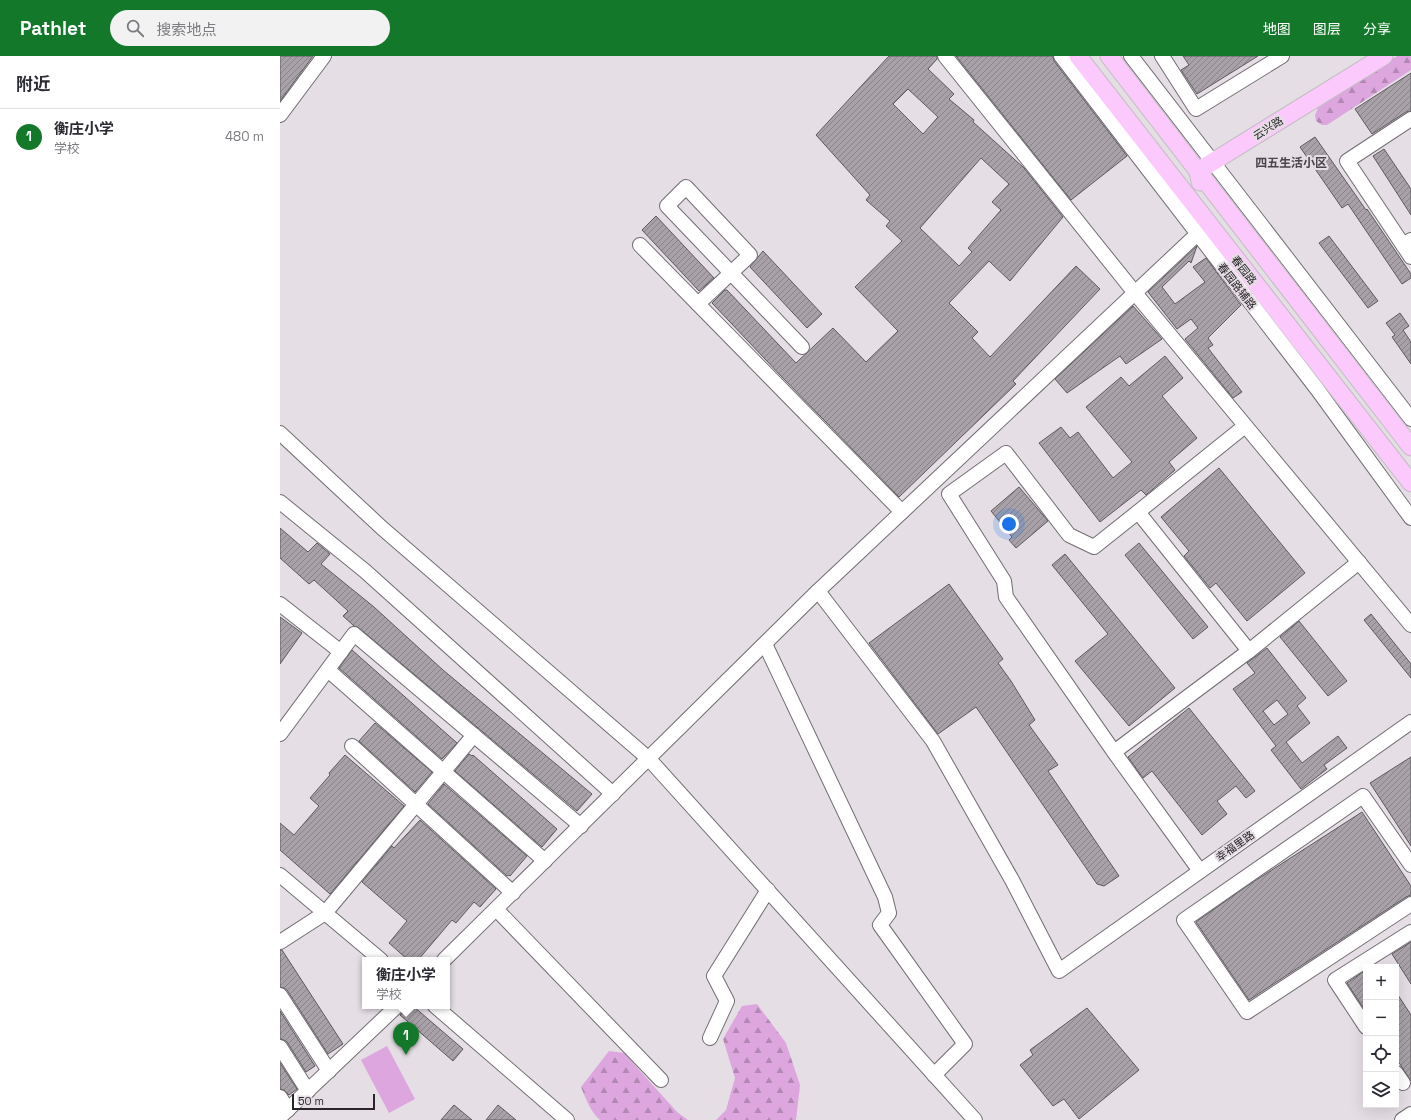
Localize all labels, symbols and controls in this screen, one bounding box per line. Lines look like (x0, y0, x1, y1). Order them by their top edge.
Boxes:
search box (110, 10, 390, 46)
text: Pathlet (20, 16, 86, 41)
icon: search (124, 17, 146, 39)
text: 搜索地点 (156, 20, 216, 39)
text: 地图 (1263, 20, 1291, 38)
text: 图层 (1313, 20, 1341, 38)
text: 分享 (1363, 20, 1391, 38)
text: 附近 (16, 73, 50, 95)
street label: 云兴路 (1250, 113, 1286, 143)
text: 衡庄小学 (54, 119, 114, 138)
text: 1 (26, 128, 32, 145)
text: 480 m (225, 128, 264, 145)
text: 学校 (54, 140, 80, 157)
district label: 四五生活小区 (1255, 155, 1327, 171)
street label: 春园路 (1228, 253, 1260, 287)
street label: 春园路辅路 (1215, 260, 1259, 312)
your location (999, 514, 1019, 534)
street label: 幸福里路 (1213, 828, 1257, 864)
popup (362, 957, 450, 1009)
map controls (1363, 964, 1399, 1108)
button: + (1363, 964, 1399, 1000)
text: 衡庄小学 (376, 965, 436, 984)
text: 学校 (376, 986, 402, 1003)
button: − (1363, 1000, 1399, 1036)
pin: 1 (393, 1022, 419, 1055)
button: locate (1363, 1036, 1399, 1072)
button: layers (1363, 1072, 1399, 1108)
scale bar (292, 1092, 375, 1111)
text: 50 m (298, 1094, 324, 1108)

